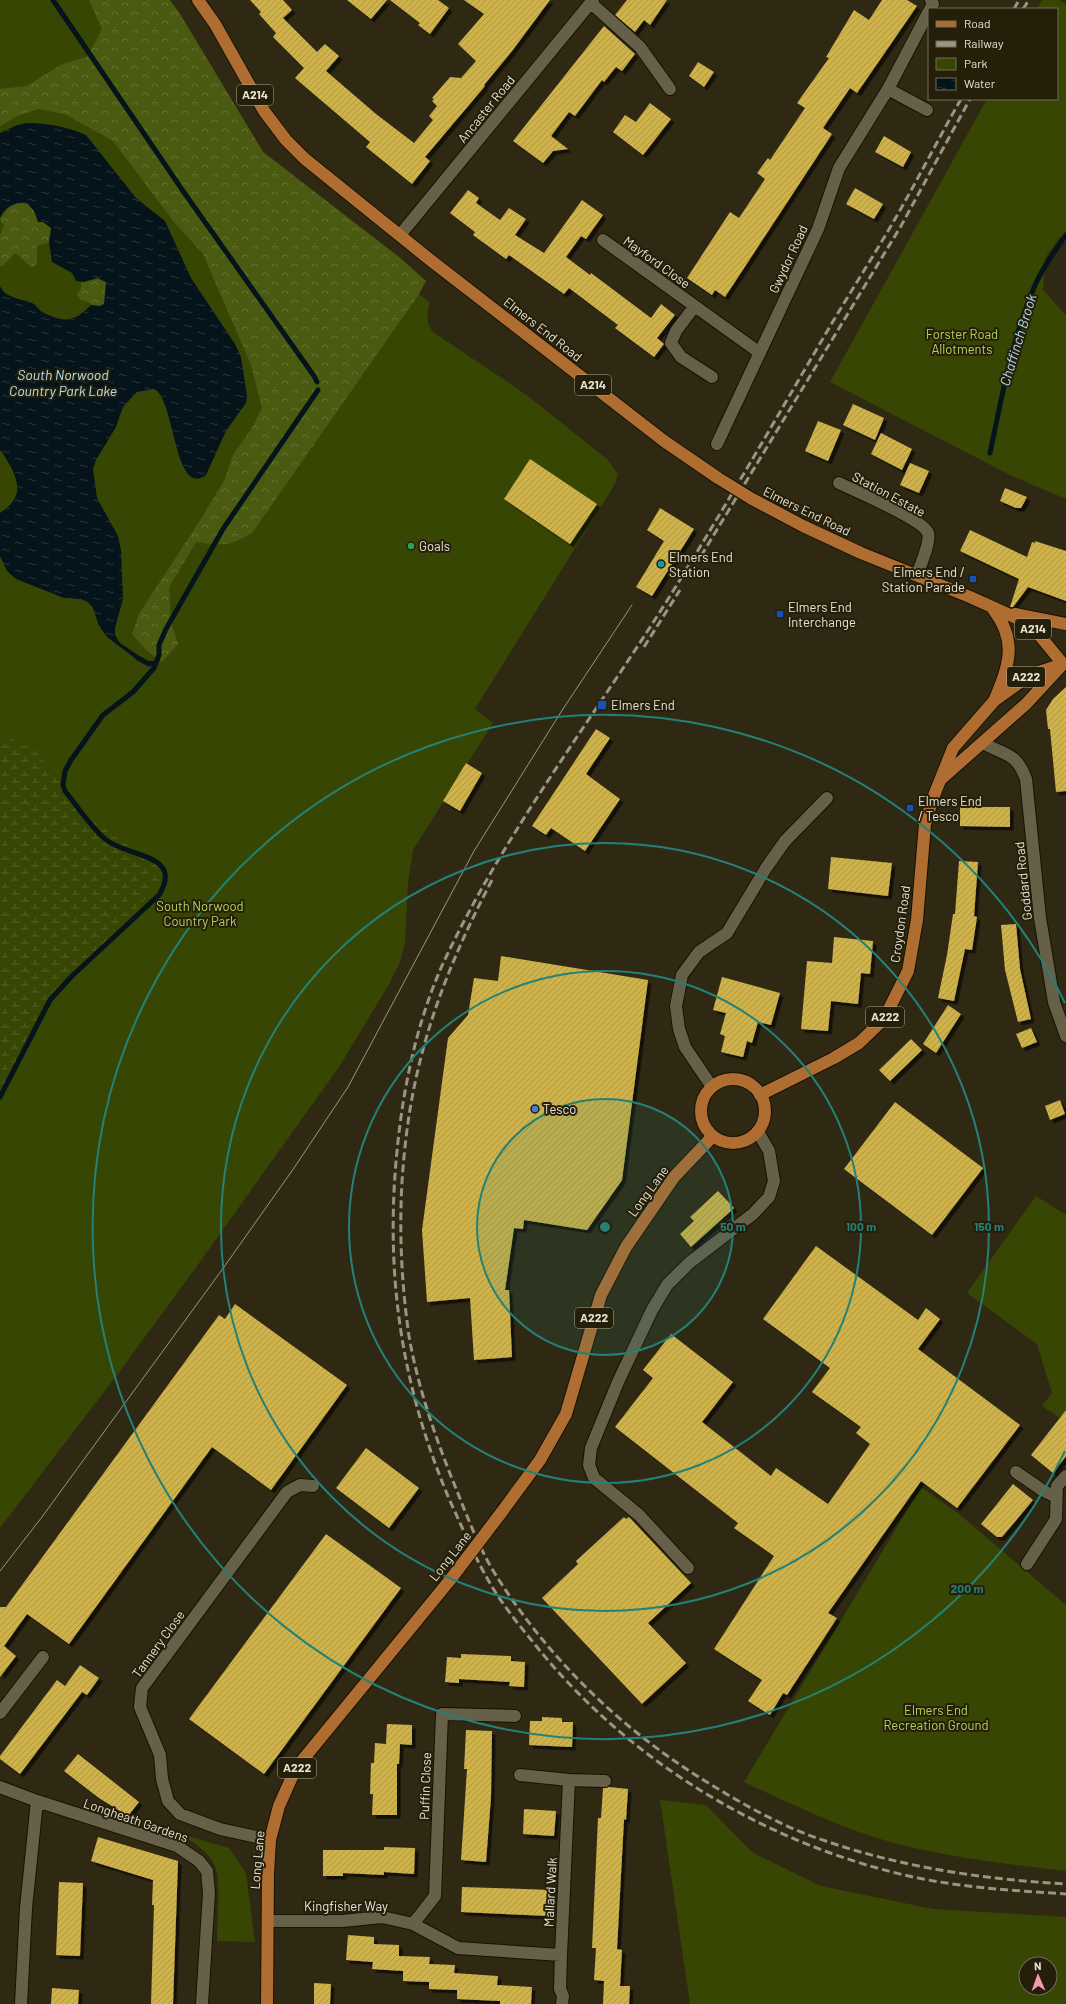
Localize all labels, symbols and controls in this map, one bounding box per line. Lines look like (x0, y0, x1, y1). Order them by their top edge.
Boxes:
legend (928, 8, 1058, 100)
text: Road (964, 16, 991, 30)
text: Railway (964, 36, 1004, 50)
text: Park (964, 56, 988, 70)
street label: Ancaster Road (454, 72, 518, 146)
text: Water (964, 76, 996, 90)
road number: A214 (237, 85, 273, 105)
street label: Gwydor Road (765, 222, 811, 296)
street label: Mayford Close (621, 232, 694, 292)
water label: Chaffinch Brook (995, 292, 1040, 388)
street label: Elmers End Road (501, 293, 585, 365)
park label: Forster Road Allotments (926, 326, 998, 357)
water label: South Norwood Country Park Lake (9, 366, 117, 399)
road number: A214 (575, 375, 611, 395)
street label: Station Estate (850, 468, 928, 520)
street label: Elmers End Road (761, 483, 853, 539)
place label: Goals (419, 538, 450, 554)
marker: Goals (406, 541, 416, 551)
place label: Elmers End Station (669, 549, 733, 580)
marker: Elmers End Station (656, 559, 666, 569)
place label: Elmers End / Station Parade (882, 564, 965, 595)
marker: Elmers End / Station Parade (968, 574, 978, 584)
place label: Elmers End Interchange (788, 599, 856, 630)
marker: Elmers End Interchange (775, 609, 785, 619)
road number: A214 (1015, 619, 1051, 639)
road number: A222 (1007, 667, 1045, 687)
place label: Elmers End (611, 697, 675, 713)
marker: Elmers End (596, 699, 608, 711)
place label: Elmers End / Tesco (918, 793, 982, 824)
marker: Elmers End / Tesco (905, 803, 915, 813)
street label: Goddard Road (1011, 841, 1035, 921)
street label: Croydon Road (887, 884, 913, 964)
park label: South Norwood Country Park (156, 898, 244, 929)
road number: A222 (866, 1007, 904, 1027)
place label: Tesco (543, 1101, 576, 1117)
marker: Tesco (530, 1104, 540, 1114)
street label: Long Lane (624, 1162, 672, 1220)
text: 50 m (720, 1219, 746, 1233)
text: 100 m (846, 1219, 876, 1233)
text: 150 m (974, 1219, 1004, 1233)
centre of rings (598, 1220, 612, 1234)
road number: A222 (575, 1308, 613, 1328)
street label: Long Lane (426, 1528, 474, 1584)
text: 200 m (951, 1581, 983, 1595)
street label: Tannery Close (128, 1607, 188, 1681)
park label: Elmers End Recreation Ground (883, 1702, 989, 1733)
street label: Puffin Close (416, 1752, 434, 1820)
road number: A222 (278, 1758, 316, 1778)
street label: Longheath Gardens (82, 1795, 190, 1845)
street label: Long Lane (246, 1830, 268, 1890)
street label: Mallard Walk (540, 1856, 560, 1927)
street label: Kingfisher Way (304, 1898, 388, 1914)
north arrow (1018, 1956, 1058, 1996)
text: N (1034, 1959, 1042, 1972)

